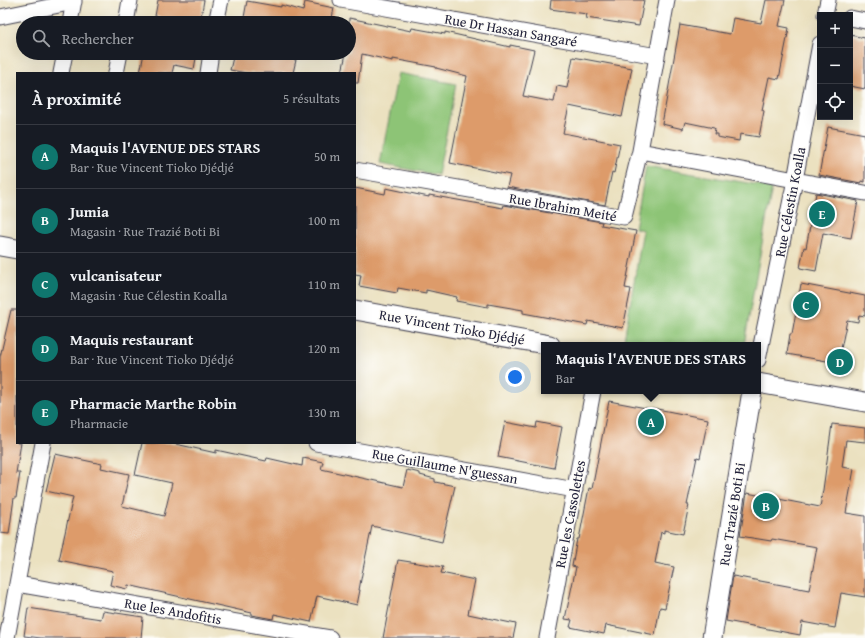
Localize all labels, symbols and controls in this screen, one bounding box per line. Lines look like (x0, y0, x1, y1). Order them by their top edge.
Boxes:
street label: Rue Dr Hassan Sangaré (443, 8, 579, 52)
map controls (817, 12, 853, 120)
button: + (817, 12, 853, 48)
search box (16, 16, 356, 60)
icon: search (30, 27, 52, 49)
text: Rechercher (62, 28, 134, 49)
button: − (817, 48, 853, 84)
button: locate (817, 84, 853, 120)
text: À proximité (32, 86, 121, 111)
text: 5 résultats (283, 89, 340, 108)
text: Maquis l'AVENUE DES STARS (70, 137, 260, 158)
street label: Rue Célestin Koalla (770, 145, 811, 259)
text: A (41, 147, 49, 166)
text: 50 m (314, 147, 340, 166)
text: Bar · Rue Vincent Tioko Djédjé (70, 158, 234, 177)
street label: Rue Ibrahim Meité (508, 188, 619, 226)
pin: E (809, 199, 835, 229)
text: Jumia (70, 201, 109, 222)
text: B (41, 211, 49, 230)
text: 100 m (308, 211, 340, 230)
text: Magasin · Rue Trazié Boti Bi (70, 222, 220, 241)
text: vulcanisateur (70, 265, 162, 286)
text: C (41, 275, 49, 294)
text: 110 m (308, 275, 340, 294)
text: Magasin · Rue Célestin Koalla (70, 286, 227, 305)
pin: C (793, 290, 819, 320)
street label: Rue Vincent Tioko Djédjé (378, 304, 527, 350)
text: Maquis restaurant (70, 329, 193, 350)
text: D (41, 339, 49, 358)
text: 120 m (308, 339, 340, 358)
popup (541, 342, 761, 394)
pin: D (827, 347, 853, 377)
text: Maquis l'AVENUE DES STARS (556, 348, 746, 369)
text: Bar · Rue Vincent Tioko Djédjé (70, 350, 234, 369)
your location (505, 367, 525, 387)
text: Bar (556, 369, 575, 388)
text: Pharmacie Marthe Robin (70, 393, 237, 414)
text: E (42, 403, 48, 422)
text: 130 m (308, 403, 340, 422)
pin: A (638, 407, 664, 437)
text: Pharmacie (70, 414, 128, 433)
street label: Rue Guillaume N'guessan (371, 443, 520, 489)
street label: Rue les Cassolettes (550, 458, 590, 570)
street label: Rue Trazié Boti Bi (714, 461, 750, 567)
pin: B (753, 491, 779, 521)
street label: Rue les Andofitis (123, 593, 223, 629)

